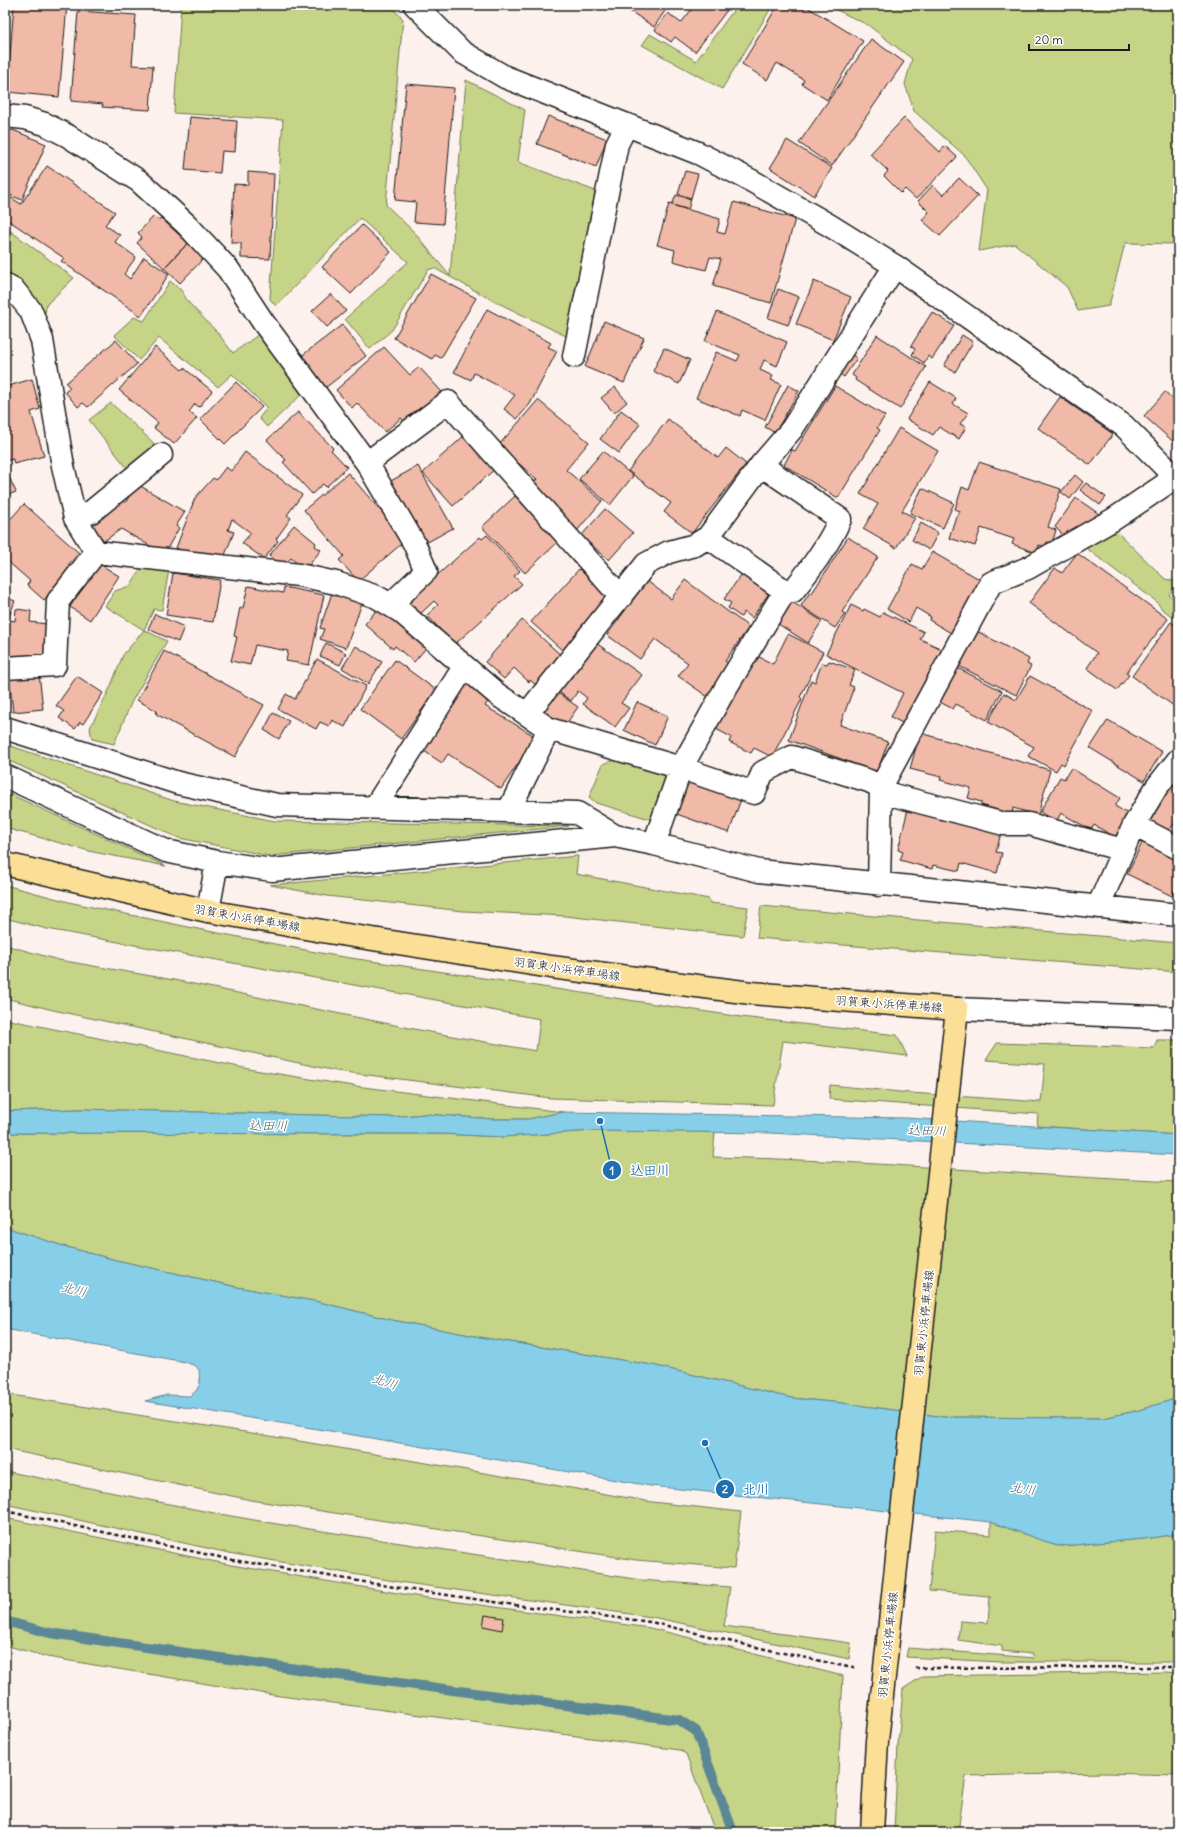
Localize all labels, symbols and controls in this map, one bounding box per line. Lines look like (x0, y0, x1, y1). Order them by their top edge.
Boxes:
scale bar (1029, 26, 1129, 52)
text: 20 m (1035, 32, 1063, 47)
street label: 羽賀東小浜停車場線 (193, 901, 302, 934)
street label: 羽賀東小浜停車場線 (513, 954, 622, 983)
street label: 羽賀東小浜停車場線 (835, 992, 943, 1015)
water label: 込田川 (248, 1117, 288, 1134)
water label: 込田川 (907, 1121, 947, 1140)
callout: 込田川 (602, 1158, 677, 1183)
text: 込田川 (630, 1162, 670, 1179)
text: 1 (610, 1163, 614, 1178)
street label: 羽賀東小浜停車場線 (910, 1268, 937, 1377)
water label: 北川 (59, 1278, 89, 1301)
water label: 北川 (370, 1369, 400, 1394)
callout: 北川 (715, 1477, 777, 1502)
water label: 北川 (1009, 1478, 1037, 1499)
text: 2 (722, 1481, 729, 1496)
text: 北川 (743, 1481, 769, 1498)
street label: 羽賀東小浜停車場線 (874, 1590, 901, 1699)

